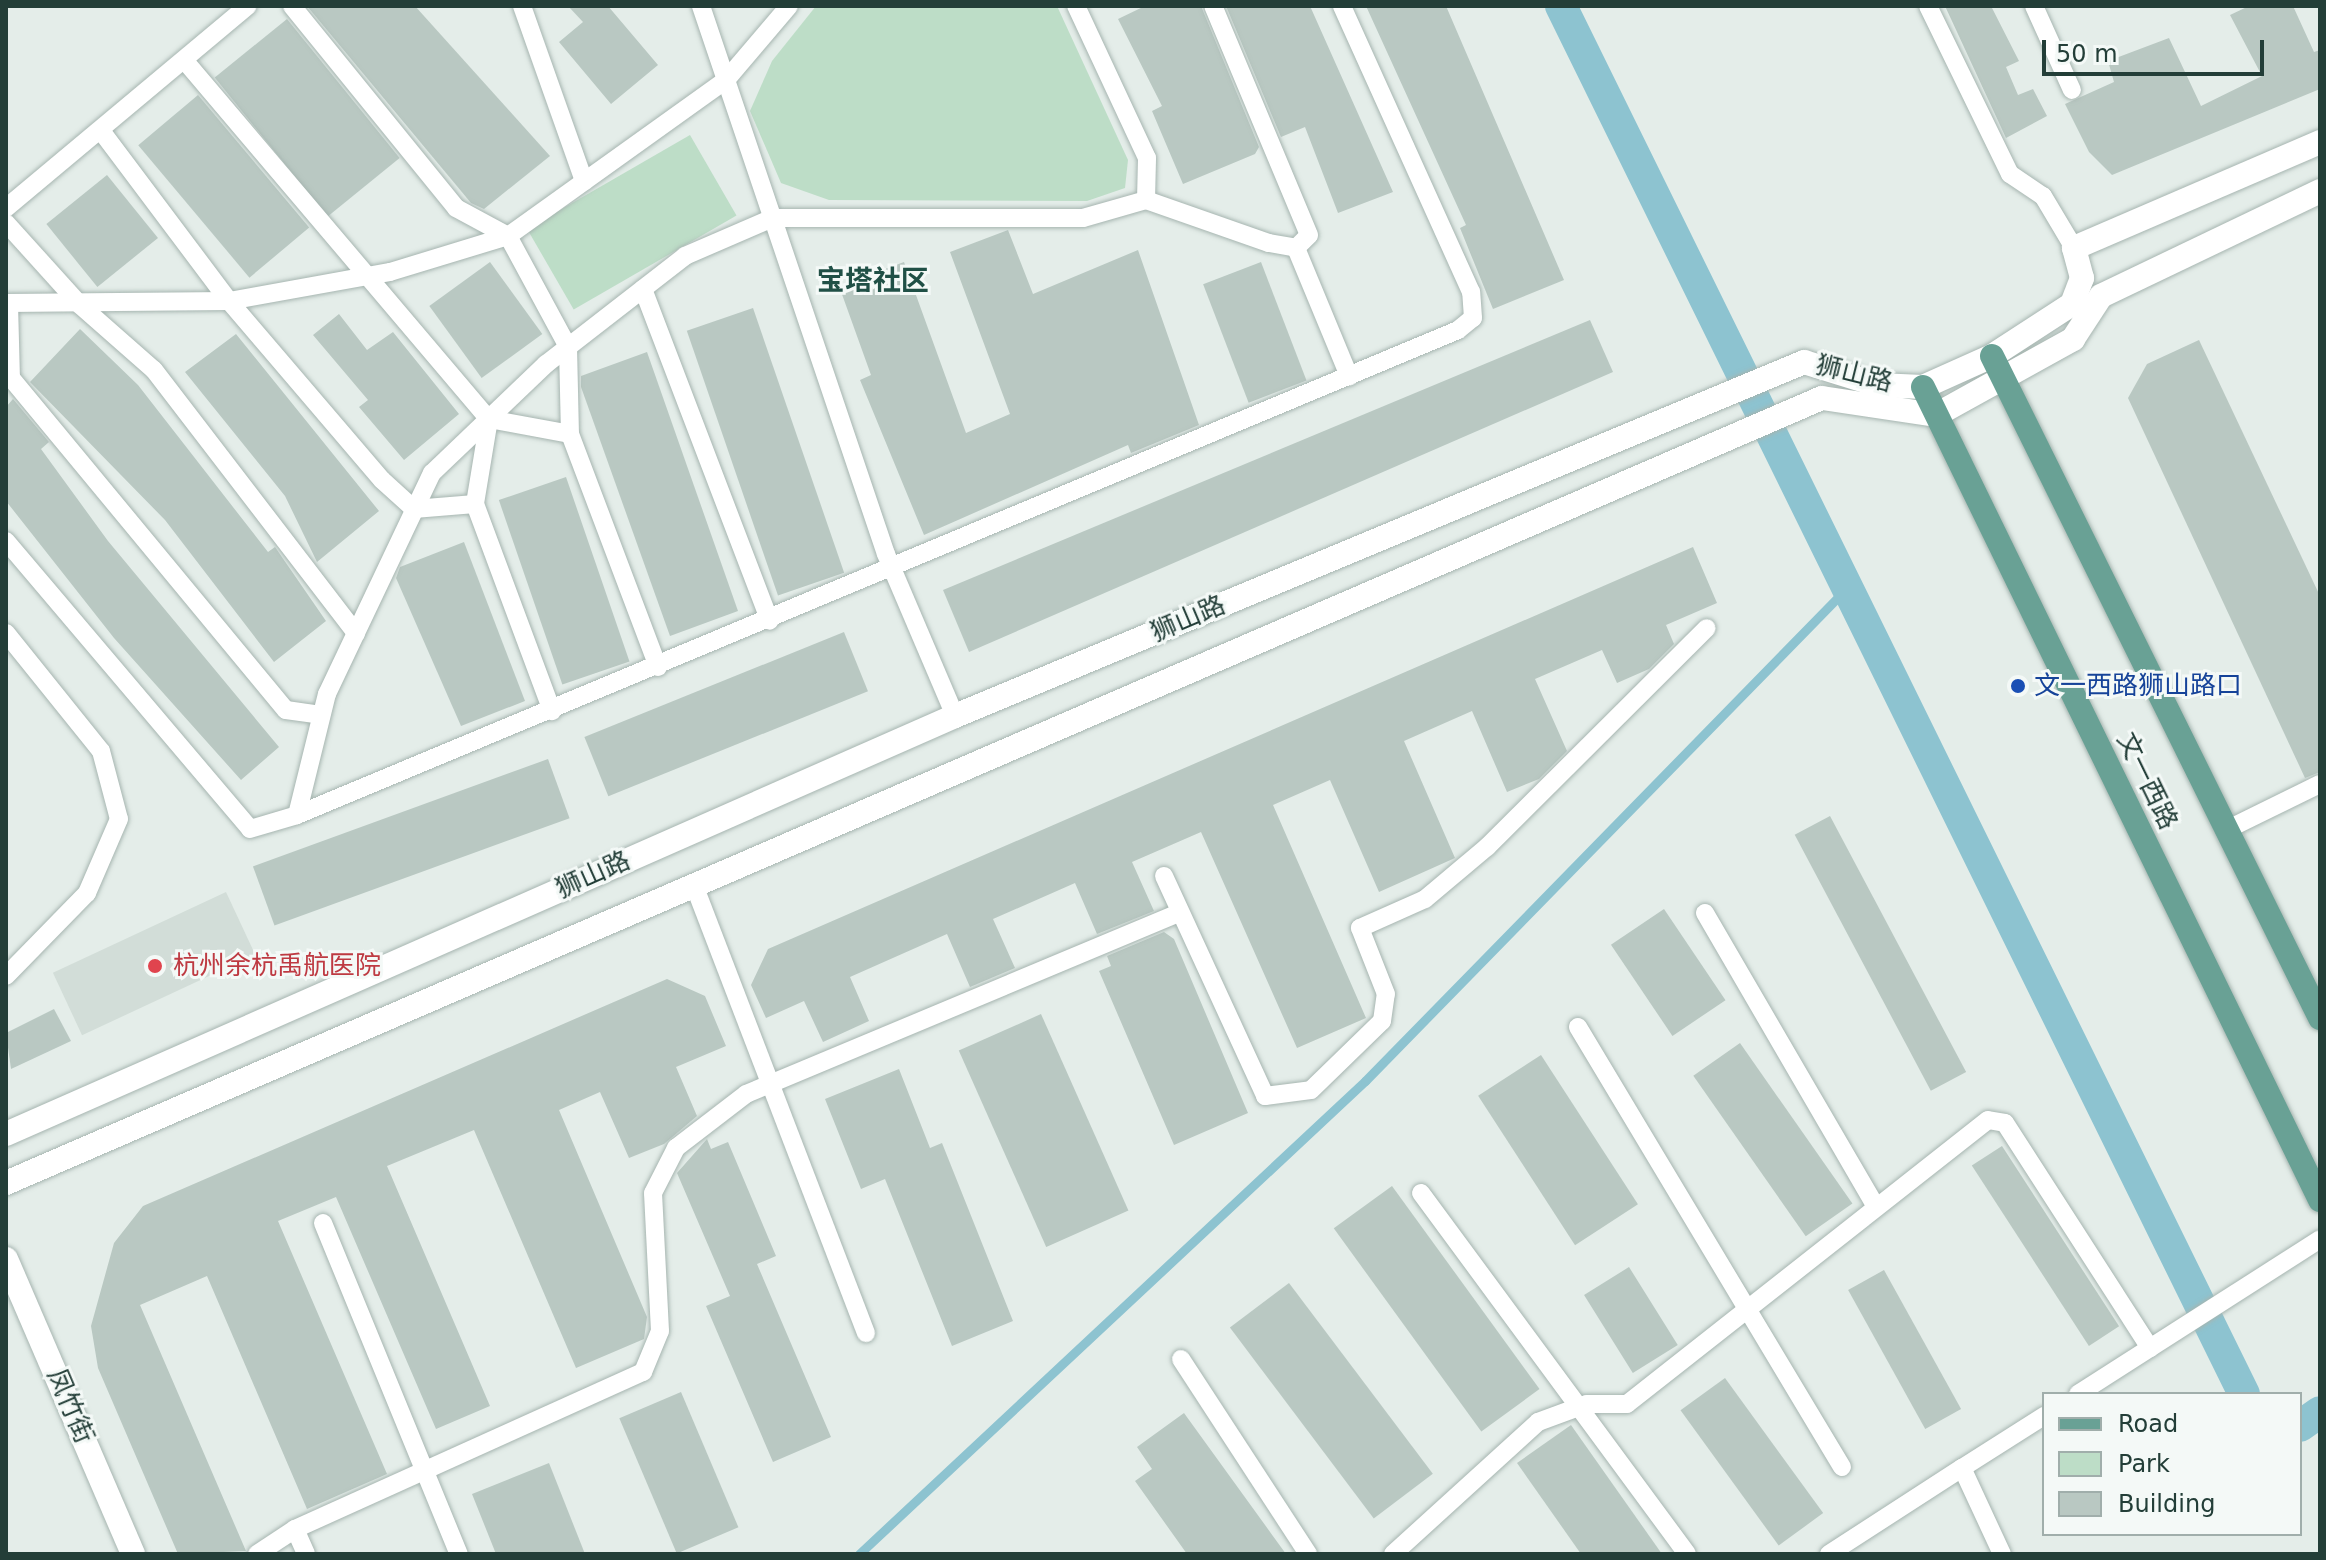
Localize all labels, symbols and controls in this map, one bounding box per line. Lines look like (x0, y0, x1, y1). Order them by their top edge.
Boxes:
scale bar (2046, 24, 2268, 74)
text: 50 m (2056, 40, 2118, 68)
district label: 宝塔社区 (817, 264, 929, 298)
street label: 狮山路 (1812, 349, 1896, 399)
street label: 狮山路 (1146, 589, 1230, 649)
place label: 文一西路狮山路口 (2034, 670, 2242, 702)
marker: 文一西路狮山路口 (2009, 677, 2027, 695)
street label: 文一西路 (2110, 727, 2184, 835)
street label: 狮山路 (551, 845, 635, 905)
place label: 杭州余杭禹航医院 (173, 950, 381, 982)
marker: 杭州余杭禹航医院 (144, 955, 166, 977)
street label: 凤竹街 (40, 1364, 100, 1448)
legend (2042, 1392, 2302, 1536)
text: Road (2118, 1410, 2178, 1438)
text: Park (2118, 1450, 2170, 1478)
text: Building (2118, 1490, 2215, 1518)

